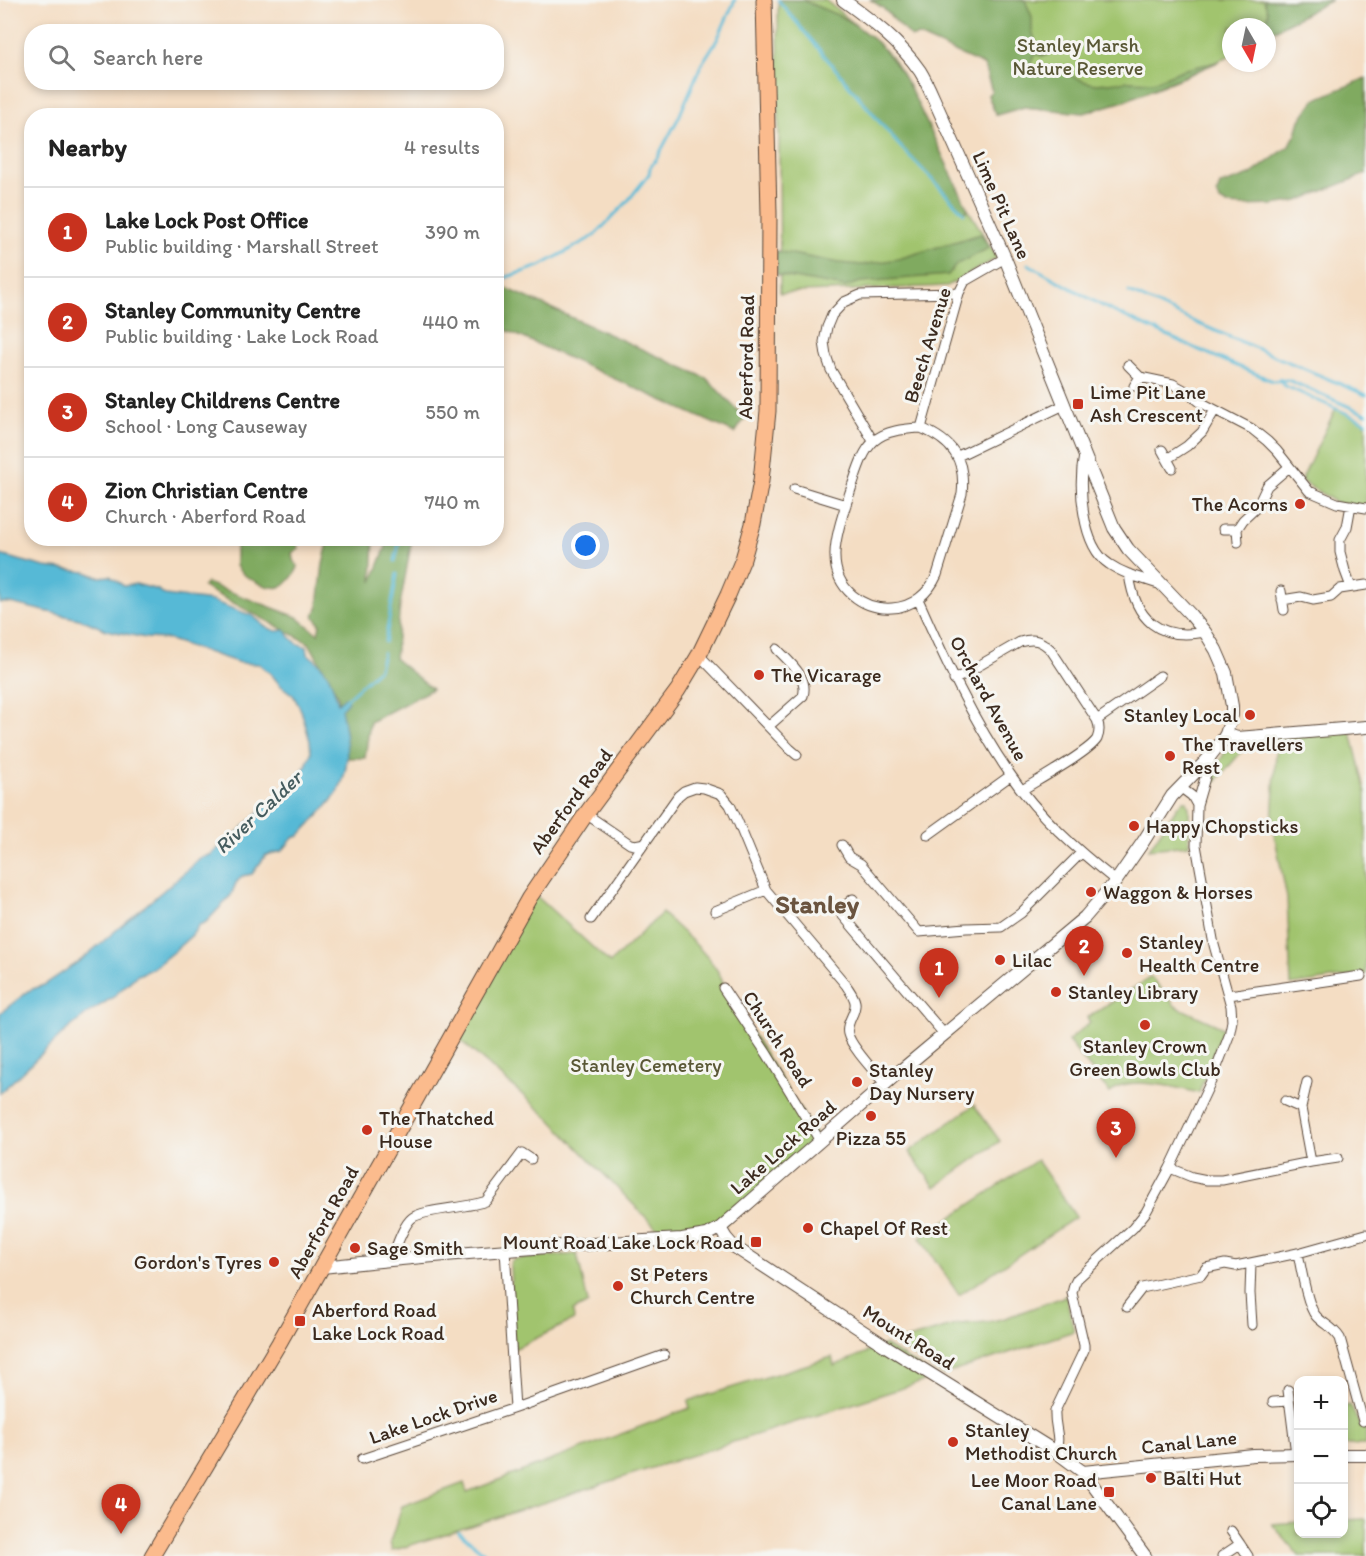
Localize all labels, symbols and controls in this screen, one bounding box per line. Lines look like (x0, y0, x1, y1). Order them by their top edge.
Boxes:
north arrow (1222, 18, 1276, 72)
search box (24, 24, 504, 90)
park label: Stanley Marsh Nature Reserve (1013, 33, 1143, 80)
icon: search (45, 41, 78, 74)
text: Search here (93, 44, 203, 71)
text: Nearby (48, 131, 127, 163)
text: 4 results (404, 135, 480, 159)
street label: Lime Pit Lane (967, 147, 1037, 263)
text: Lake Lock Post Office (105, 207, 308, 234)
text: 1 (63, 220, 72, 244)
text: 390 m (425, 220, 480, 244)
text: Public building · Marshall Street (105, 234, 379, 258)
street label: Beech Avenue (898, 284, 956, 406)
street label: Aberford Road (733, 294, 759, 420)
text: Stanley Community Centre (105, 297, 361, 324)
text: 2 (62, 310, 73, 334)
text: 440 m (422, 310, 480, 334)
text: Public building · Lake Lock Road (105, 324, 379, 348)
place label: Lime Pit Lane Ash Crescent (1090, 380, 1206, 427)
text: Stanley Childrens Centre (105, 387, 340, 414)
marker: Lime Pit Lane Ash Crescent (1071, 397, 1085, 411)
text: 3 (62, 400, 73, 424)
text: 550 m (425, 400, 480, 424)
text: School · Long Causeway (105, 414, 307, 438)
text: Zion Christian Centre (105, 477, 308, 504)
text: 4 (61, 490, 74, 514)
text: 740 m (424, 490, 480, 514)
place label: The Acorns (1192, 492, 1288, 516)
marker: The Acorns (1293, 497, 1307, 511)
text: Church · Aberford Road (105, 504, 306, 528)
your location (571, 531, 600, 560)
street label: Orchard Avenue (945, 631, 1033, 765)
place label: The Vicarage (771, 663, 882, 687)
marker: The Vicarage (752, 668, 766, 682)
place label: Stanley Local (1124, 703, 1238, 727)
marker: Stanley Local (1243, 708, 1257, 722)
place label: The Travellers Rest (1182, 732, 1303, 779)
street label: Aberford Road (525, 743, 617, 858)
marker: The Travellers Rest (1163, 749, 1177, 763)
water label: River Calder (209, 764, 308, 859)
place label: Happy Chopsticks (1146, 814, 1298, 838)
marker: Happy Chopsticks (1127, 819, 1141, 833)
place label: Waggon & Horses (1103, 880, 1253, 904)
marker: Waggon & Horses (1084, 885, 1098, 899)
district label: Stanley (775, 888, 860, 920)
pin: 2 (1064, 926, 1104, 976)
place label: Stanley Health Centre (1139, 930, 1259, 977)
marker: Stanley Health Centre (1120, 946, 1134, 960)
pin: 1 (920, 948, 958, 998)
place label: Lilac (1012, 948, 1052, 972)
marker: Lilac (993, 953, 1007, 967)
place label: Stanley Library (1068, 980, 1199, 1004)
marker: Stanley Library (1049, 985, 1063, 999)
street label: Church Road (738, 986, 818, 1092)
marker: Stanley Crown Green Bowls Club (1138, 1018, 1152, 1032)
place label: Stanley Crown Green Bowls Club (1069, 1034, 1221, 1081)
park label: Stanley Cemetery (570, 1053, 722, 1077)
place label: Stanley Day Nursery (869, 1058, 975, 1105)
marker: Stanley Day Nursery (850, 1075, 864, 1089)
street label: Lake Lock Road (725, 1094, 841, 1200)
place label: The Thatched House (379, 1106, 494, 1153)
pin: 3 (1096, 1108, 1136, 1158)
marker: Pizza 55 (864, 1109, 878, 1123)
marker: The Thatched House (360, 1123, 374, 1137)
place label: Pizza 55 (836, 1126, 906, 1150)
street label: Aberford Road (282, 1162, 364, 1282)
place label: Chapel Of Rest (820, 1216, 948, 1240)
marker: Chapel Of Rest (801, 1221, 815, 1235)
place label: Mount Road Lake Lock Road (503, 1230, 744, 1254)
marker: Mount Road Lake Lock Road (749, 1235, 763, 1249)
place label: Sage Smith (367, 1236, 464, 1260)
marker: Sage Smith (348, 1241, 362, 1255)
place label: Gordon's Tyres (134, 1250, 262, 1274)
marker: Gordon's Tyres (267, 1255, 281, 1269)
place label: St Peters Church Centre (630, 1262, 755, 1309)
marker: St Peters Church Centre (611, 1279, 625, 1293)
place label: Aberford Road Lake Lock Road (312, 1298, 445, 1345)
street label: Mount Road (859, 1299, 960, 1375)
marker: Aberford Road Lake Lock Road (293, 1314, 307, 1328)
map controls (1294, 1376, 1348, 1538)
button: + (1294, 1376, 1348, 1430)
street label: Lake Lock Drive (366, 1383, 500, 1449)
place label: Stanley Methodist Church (965, 1418, 1118, 1465)
street label: Canal Lane (1140, 1425, 1238, 1459)
button: − (1294, 1430, 1348, 1484)
marker: Stanley Methodist Church (946, 1435, 960, 1449)
place label: Balti Hut (1163, 1466, 1242, 1490)
place label: Lee Moor Road Canal Lane (971, 1468, 1097, 1515)
marker: Balti Hut (1144, 1471, 1158, 1485)
pin: 4 (102, 1484, 140, 1534)
button: locate (1294, 1484, 1348, 1538)
marker: Lee Moor Road Canal Lane (1102, 1485, 1116, 1499)

